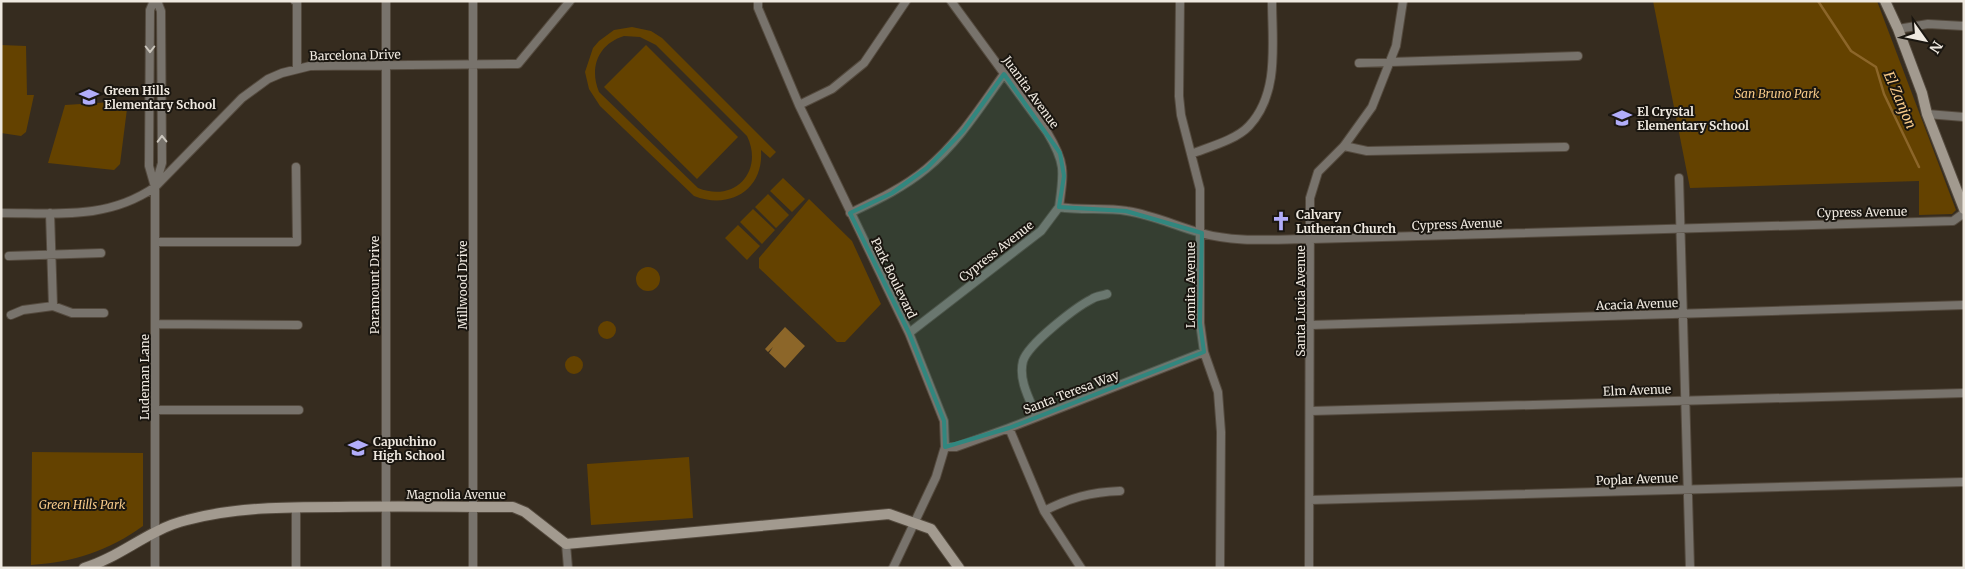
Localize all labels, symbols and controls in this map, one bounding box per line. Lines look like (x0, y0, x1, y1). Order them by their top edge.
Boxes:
north arrow (1900, 15, 1950, 65)
text: N (1925, 38, 1946, 57)
one-way arrow (145, 46, 155, 53)
street label: Barcelona Drive (309, 47, 401, 63)
street label: Juanita Avenue (999, 52, 1062, 131)
water label: El Zanjon (1880, 69, 1920, 131)
place label: Green Hills Elementary School (104, 83, 216, 112)
school or university icon: Green Hills Elementary School (78, 86, 100, 108)
park label: San Bruno Park (1735, 86, 1820, 101)
place label: El Crystal Elementary School (1637, 104, 1749, 133)
school or university icon: El Crystal Elementary School (1611, 107, 1633, 129)
one-way arrow (157, 135, 167, 142)
street label: Cypress Avenue (1817, 204, 1907, 220)
place label: Calvary Lutheran Church (1296, 207, 1396, 236)
church icon: Calvary Lutheran Church (1270, 210, 1292, 232)
street label: Cypress Avenue (1412, 215, 1502, 233)
street label: Cypress Avenue (956, 217, 1036, 285)
street label: Park Boulevard (868, 235, 920, 321)
street label: Paramount Drive (367, 236, 382, 334)
street label: Millwood Drive (455, 241, 470, 329)
street label: Lomita Avenue (1183, 242, 1198, 328)
street label: Santa Lucia Avenue (1293, 245, 1308, 357)
street label: Acacia Avenue (1595, 295, 1678, 313)
street label: Ludeman Lane (137, 334, 152, 420)
street label: Santa Teresa Way (1021, 367, 1121, 417)
street label: Elm Avenue (1603, 381, 1671, 399)
place label: Capuchino High School (373, 434, 445, 463)
school or university icon: Capuchino High School (347, 437, 369, 459)
street label: Poplar Avenue (1596, 470, 1678, 488)
street label: Magnolia Avenue (406, 487, 506, 502)
park label: Green Hills Park (39, 497, 126, 512)

